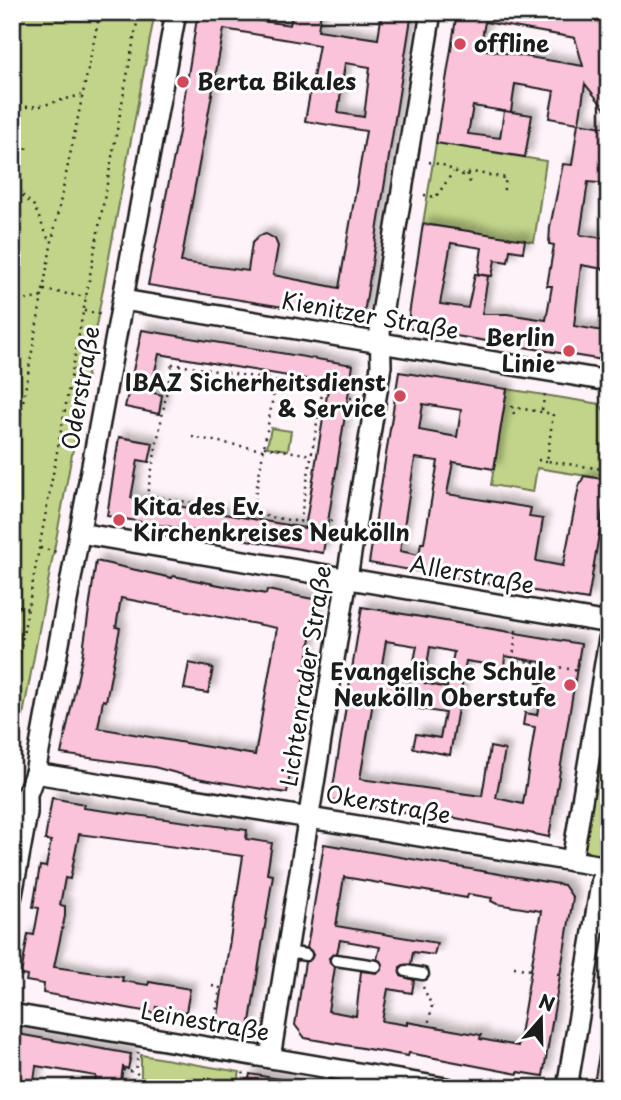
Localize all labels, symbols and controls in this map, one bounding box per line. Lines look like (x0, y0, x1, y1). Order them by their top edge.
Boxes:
place label: offline (474, 25, 549, 60)
marker: offline (452, 36, 468, 52)
place label: Berta Bikales (197, 63, 356, 98)
marker: Berta Bikales (175, 74, 191, 90)
street label: Kienitzer Straße (279, 282, 462, 347)
place label: Berlin Linie (485, 319, 555, 380)
street label: Oderstraße (51, 323, 108, 452)
marker: Berlin Linie (561, 343, 577, 359)
place label: IBAZ Sicherheitsdienst & Service (125, 364, 386, 425)
marker: IBAZ Sicherheitsdienst & Service (392, 388, 408, 404)
place label: Kita des Ev. Kirchenkreises Neukölln (133, 488, 410, 549)
marker: Kita des Ev. Kirchenkreises Neukölln (111, 512, 127, 528)
street label: Allerstraße (407, 545, 537, 602)
street label: Lichtenrader Straße (270, 563, 339, 789)
place label: Evangelische Schule Neukölln Oberstufe (330, 653, 556, 714)
marker: Evangelische Schule Neukölln Oberstufe (562, 677, 578, 693)
street label: Okerstraße (323, 775, 454, 832)
north arrow (505, 984, 576, 1054)
text: N (535, 986, 559, 1018)
street label: Leinestraße (138, 992, 272, 1049)

